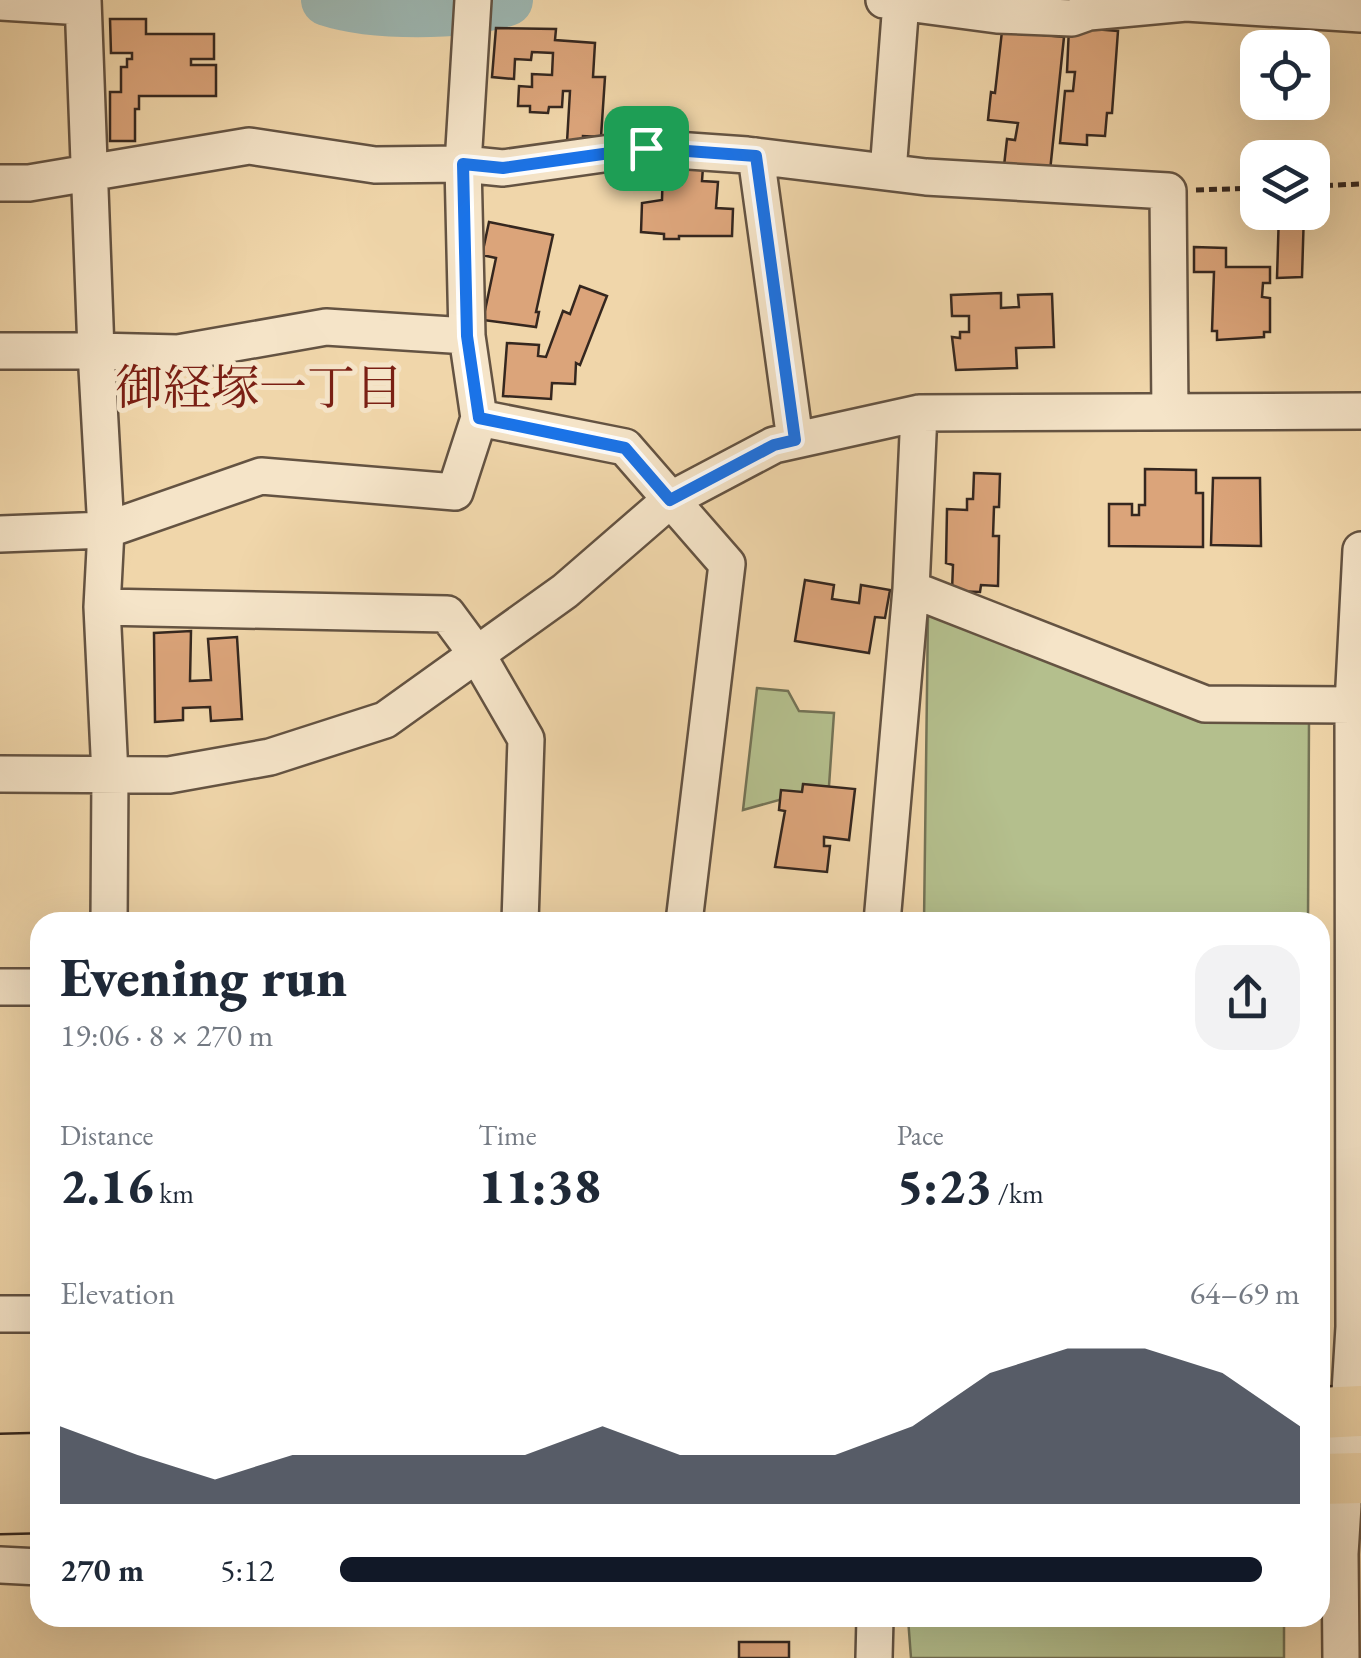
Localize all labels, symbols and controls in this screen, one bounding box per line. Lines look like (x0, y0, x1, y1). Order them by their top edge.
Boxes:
map controls (1240, 30, 1330, 230)
button: locate (1240, 30, 1330, 120)
pin (604, 106, 689, 191)
icon: arrive (619, 121, 674, 176)
button: layers (1240, 140, 1330, 230)
district label: 御経塚一丁目 (115, 356, 403, 418)
text: Evening run (60, 941, 347, 1012)
button: share (1195, 945, 1300, 1050)
text: 19:06 · 8 × 270 m (60, 1014, 273, 1056)
text: Distance (60, 1117, 154, 1153)
text: Time (478, 1117, 537, 1153)
text: Pace (897, 1117, 944, 1153)
text: 2.16 (60, 1153, 154, 1218)
text: 11:38 (478, 1153, 601, 1218)
text: 5:23 (897, 1153, 992, 1218)
text: km (154, 1175, 194, 1211)
text: /km (992, 1175, 1044, 1211)
text: Elevation (60, 1272, 175, 1314)
text: 64–69 m (1190, 1272, 1300, 1314)
text: 270 m (60, 1549, 144, 1591)
text: 5:12 (220, 1549, 274, 1591)

